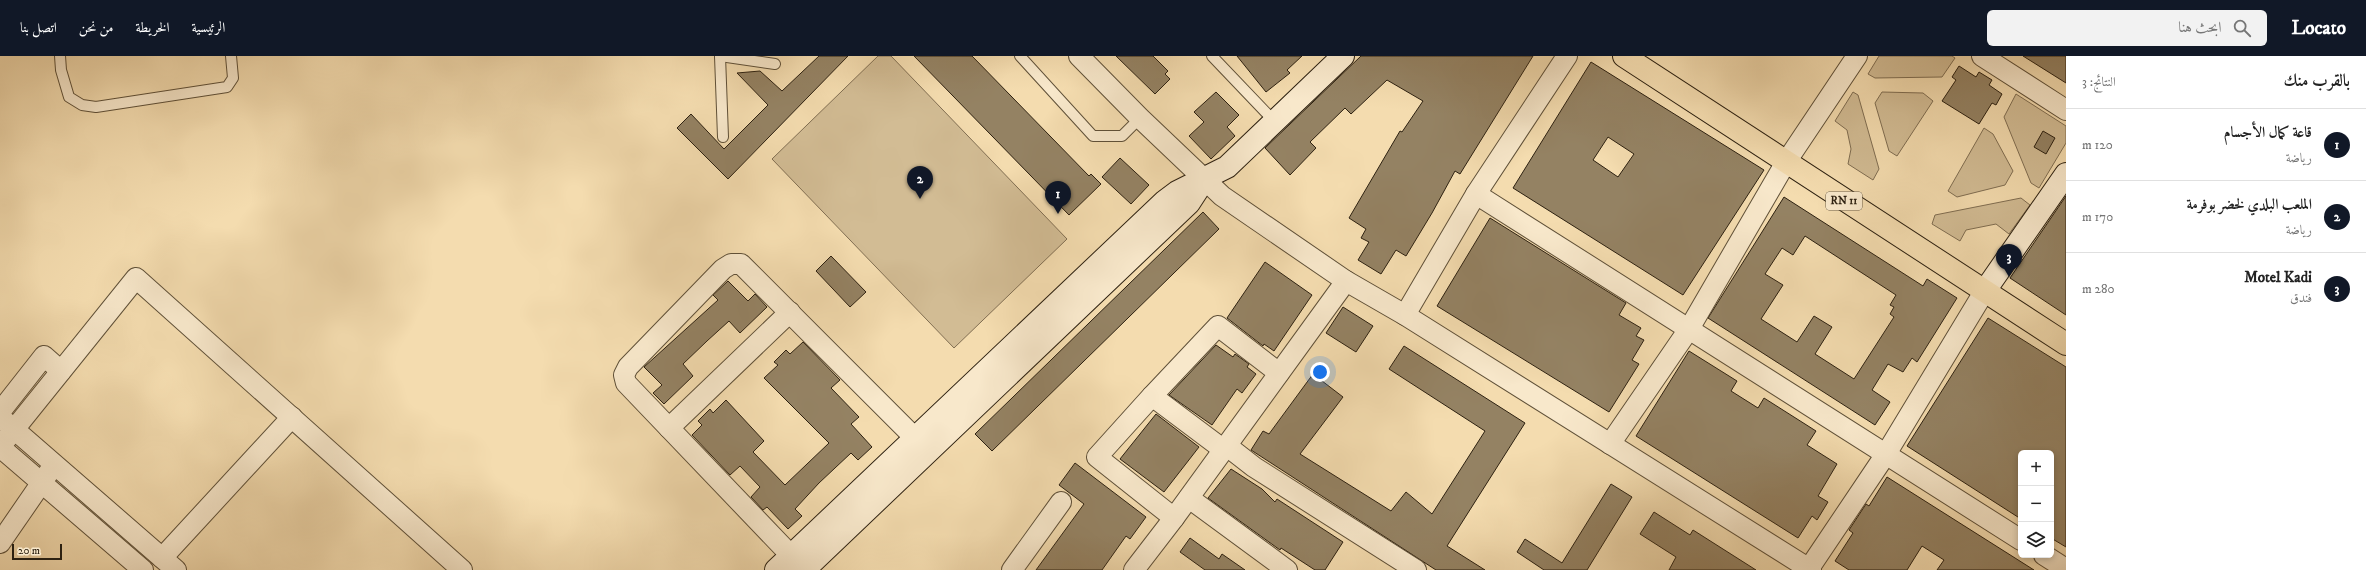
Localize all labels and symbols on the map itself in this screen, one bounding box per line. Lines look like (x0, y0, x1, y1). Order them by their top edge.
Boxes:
pin: 2 (907, 166, 933, 199)
pin: 1 (1045, 181, 1071, 214)
road number: RN 11 (1826, 192, 1862, 210)
pin: 3 (1996, 244, 2022, 277)
your location (1310, 362, 1330, 382)
scale bar (12, 542, 62, 561)

